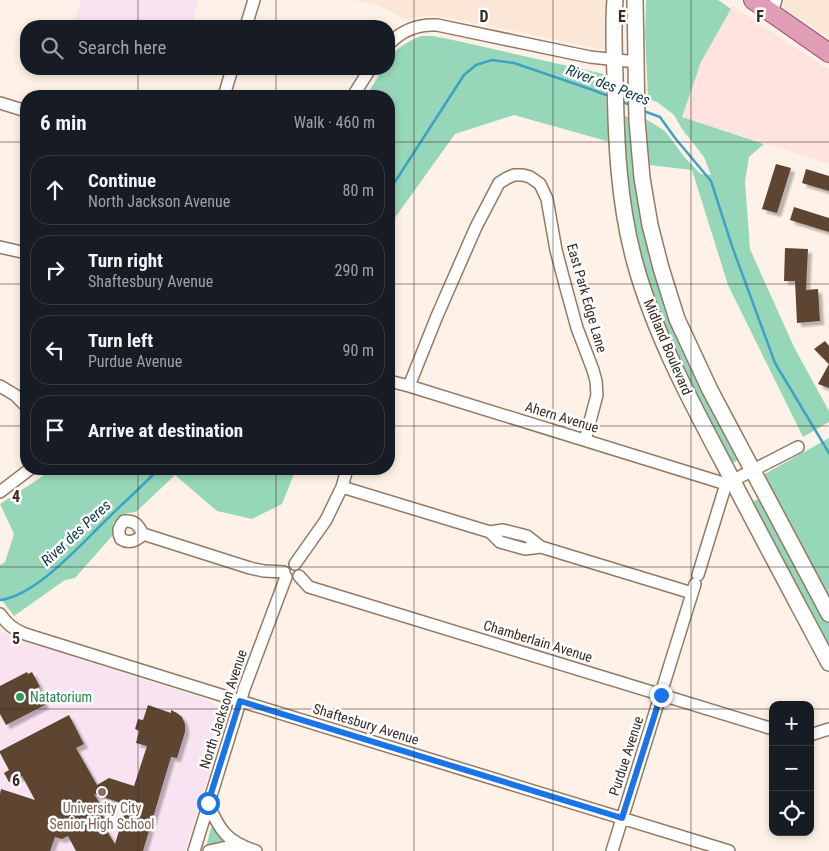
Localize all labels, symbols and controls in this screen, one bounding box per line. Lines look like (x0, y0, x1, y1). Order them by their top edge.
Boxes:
text: D (479, 7, 489, 26)
text: E (618, 7, 626, 26)
text: F (756, 7, 764, 26)
search box (20, 20, 395, 75)
icon: search (38, 34, 66, 62)
text: Search here (78, 36, 166, 59)
water label: River des Peres (563, 61, 653, 109)
text: 6 min (40, 111, 87, 135)
text: Walk · 460 m (294, 113, 375, 132)
text: Continue (88, 169, 156, 192)
icon: ahead (41, 176, 69, 204)
text: 80 m (342, 181, 374, 200)
text: North Jackson Avenue (88, 192, 230, 211)
street label: East Park Edge Lane (564, 242, 610, 355)
text: Turn right (88, 249, 163, 272)
icon: right (41, 256, 69, 284)
text: 290 m (335, 261, 374, 280)
text: Shaftesbury Avenue (88, 272, 213, 291)
street label: Midland Boulevard (641, 297, 695, 397)
text: Turn left (88, 329, 153, 352)
icon: left (41, 336, 69, 364)
text: 90 m (342, 341, 374, 360)
text: Purdue Avenue (88, 352, 182, 371)
street label: Ahern Avenue (523, 398, 601, 436)
icon: arrive (41, 416, 69, 444)
text: Arrive at destination (88, 419, 243, 442)
text: 4 (12, 487, 20, 506)
water label: River des Peres (38, 496, 115, 570)
street label: Chamberlain Avenue (482, 617, 595, 665)
text: 5 (12, 629, 20, 648)
street label: North Jackson Avenue (196, 647, 250, 771)
route end (650, 684, 673, 707)
place label: Natatorium (30, 689, 92, 705)
marker: Natatorium (14, 691, 26, 703)
street label: Shaftesbury Avenue (311, 700, 421, 748)
map controls (769, 701, 814, 836)
button: + (769, 701, 814, 746)
street label: Purdue Avenue (606, 714, 646, 798)
button: − (769, 746, 814, 791)
text: 6 (12, 771, 20, 790)
marker: University City Senior High School (96, 786, 108, 798)
button: locate (769, 791, 814, 836)
route start (197, 792, 220, 815)
place label: University City Senior High School (50, 800, 154, 832)

